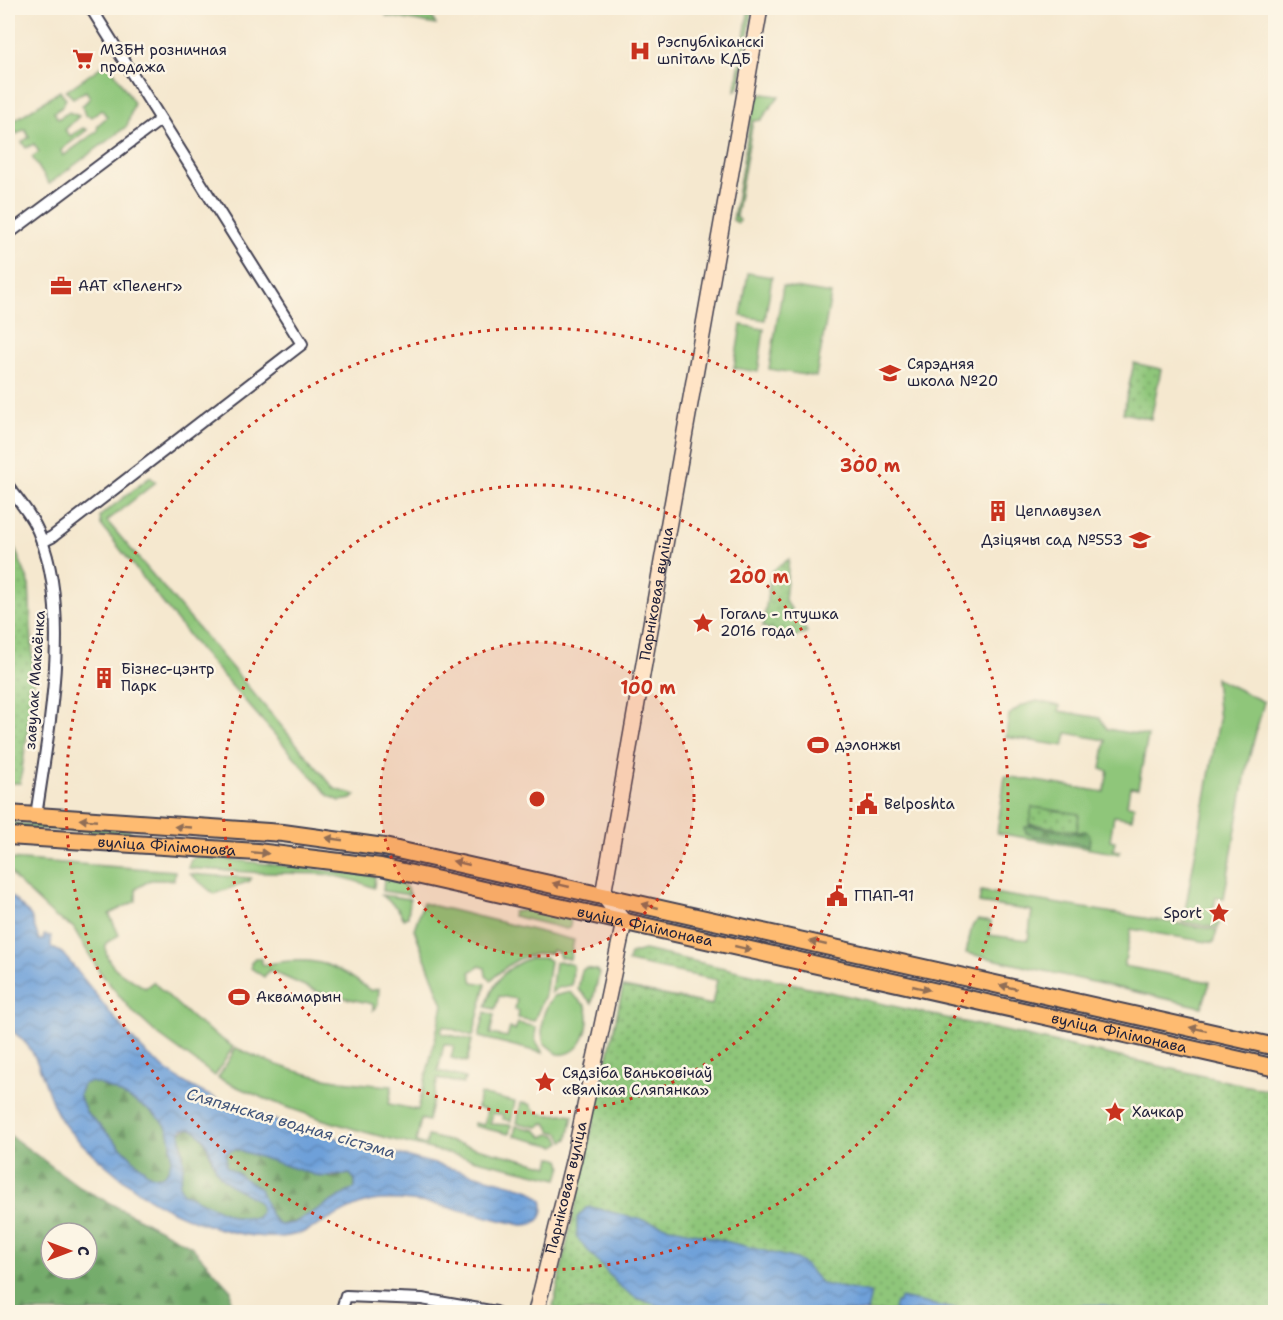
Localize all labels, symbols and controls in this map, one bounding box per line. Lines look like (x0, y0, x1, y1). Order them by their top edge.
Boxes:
place label: Рэспубліканскі шпіталь КДБ (657, 32, 764, 69)
hospital icon: Рэспубліканскі шпіталь КДБ (628, 39, 652, 63)
place label: МЗБН розничная продажа (100, 40, 227, 77)
supermarket icon: МЗБН розничная продажа (71, 47, 95, 71)
office icon: ААТ «Пеленг» (49, 274, 73, 298)
place label: ААТ «Пеленг» (78, 276, 182, 296)
place label: Сярэдняя школа №20 (907, 354, 998, 391)
school or university icon: Сярэдняя школа №20 (878, 361, 902, 385)
text: 300 m (840, 454, 901, 478)
building icon: Цеплавузел (986, 499, 1010, 523)
place label: Цеплавузел (1015, 501, 1102, 521)
street label: Парніковая вуліца (635, 525, 678, 662)
school or university icon: Дзіцячы сад №553 (1128, 528, 1152, 552)
place label: Дзіцячы сад №553 (981, 530, 1123, 550)
text: 200 m (729, 565, 790, 589)
place label: Гогаль - птушка 2016 года (720, 604, 839, 641)
street label: завулак Макаёнка (20, 609, 50, 750)
place icon: Гогаль - птушка 2016 года (691, 611, 715, 635)
place label: Бізнес-цэнтр Парк (121, 659, 215, 696)
building icon: Бізнес-цэнтр Парк (92, 666, 116, 690)
text: 100 m (620, 676, 676, 700)
sports icon: дэлонжы (806, 733, 830, 757)
place label: дэлонжы (835, 735, 901, 755)
centre of rings (527, 789, 547, 809)
public building icon: Belposhta (855, 792, 879, 816)
place label: Belposhta (884, 794, 955, 814)
one-way arrow (78, 815, 97, 825)
one-way arrow (173, 822, 192, 831)
street label: вуліца Філімонава (97, 832, 237, 861)
one-way arrow (324, 835, 343, 844)
one-way arrow (250, 848, 269, 858)
one-way arrow (452, 857, 470, 867)
one-way arrow (551, 880, 570, 890)
public building icon: ГПАП-91 (825, 884, 849, 908)
place label: ГПАП-91 (854, 886, 914, 906)
one-way arrow (641, 900, 660, 910)
street label: вуліца Філімонава (575, 901, 715, 951)
place icon: Sport (1207, 901, 1231, 925)
place label: Sport (1163, 903, 1202, 923)
one-way arrow (808, 938, 827, 948)
one-way arrow (734, 943, 752, 953)
one-way arrow (998, 981, 1017, 991)
one-way arrow (912, 984, 931, 993)
sports icon: Аквамарын (227, 985, 251, 1009)
place label: Аквамарын (256, 987, 341, 1007)
street label: вуліца Філімонава (1049, 1008, 1190, 1058)
one-way arrow (1189, 1024, 1207, 1034)
place label: Сядзіба Ваньковічаў «Вялікая Сляпянка» (562, 1063, 712, 1100)
place icon: Сядзіба Ваньковічаў «Вялікая Сляпянка» (533, 1070, 557, 1094)
water label: Сляпянская водная сістэма (184, 1083, 398, 1163)
place icon: Хачкар (1103, 1100, 1127, 1124)
place label: Хачкар (1132, 1102, 1184, 1122)
street label: Парніковая вуліца (541, 1119, 592, 1256)
north arrow (39, 1221, 99, 1281)
text: С (73, 1246, 94, 1256)

